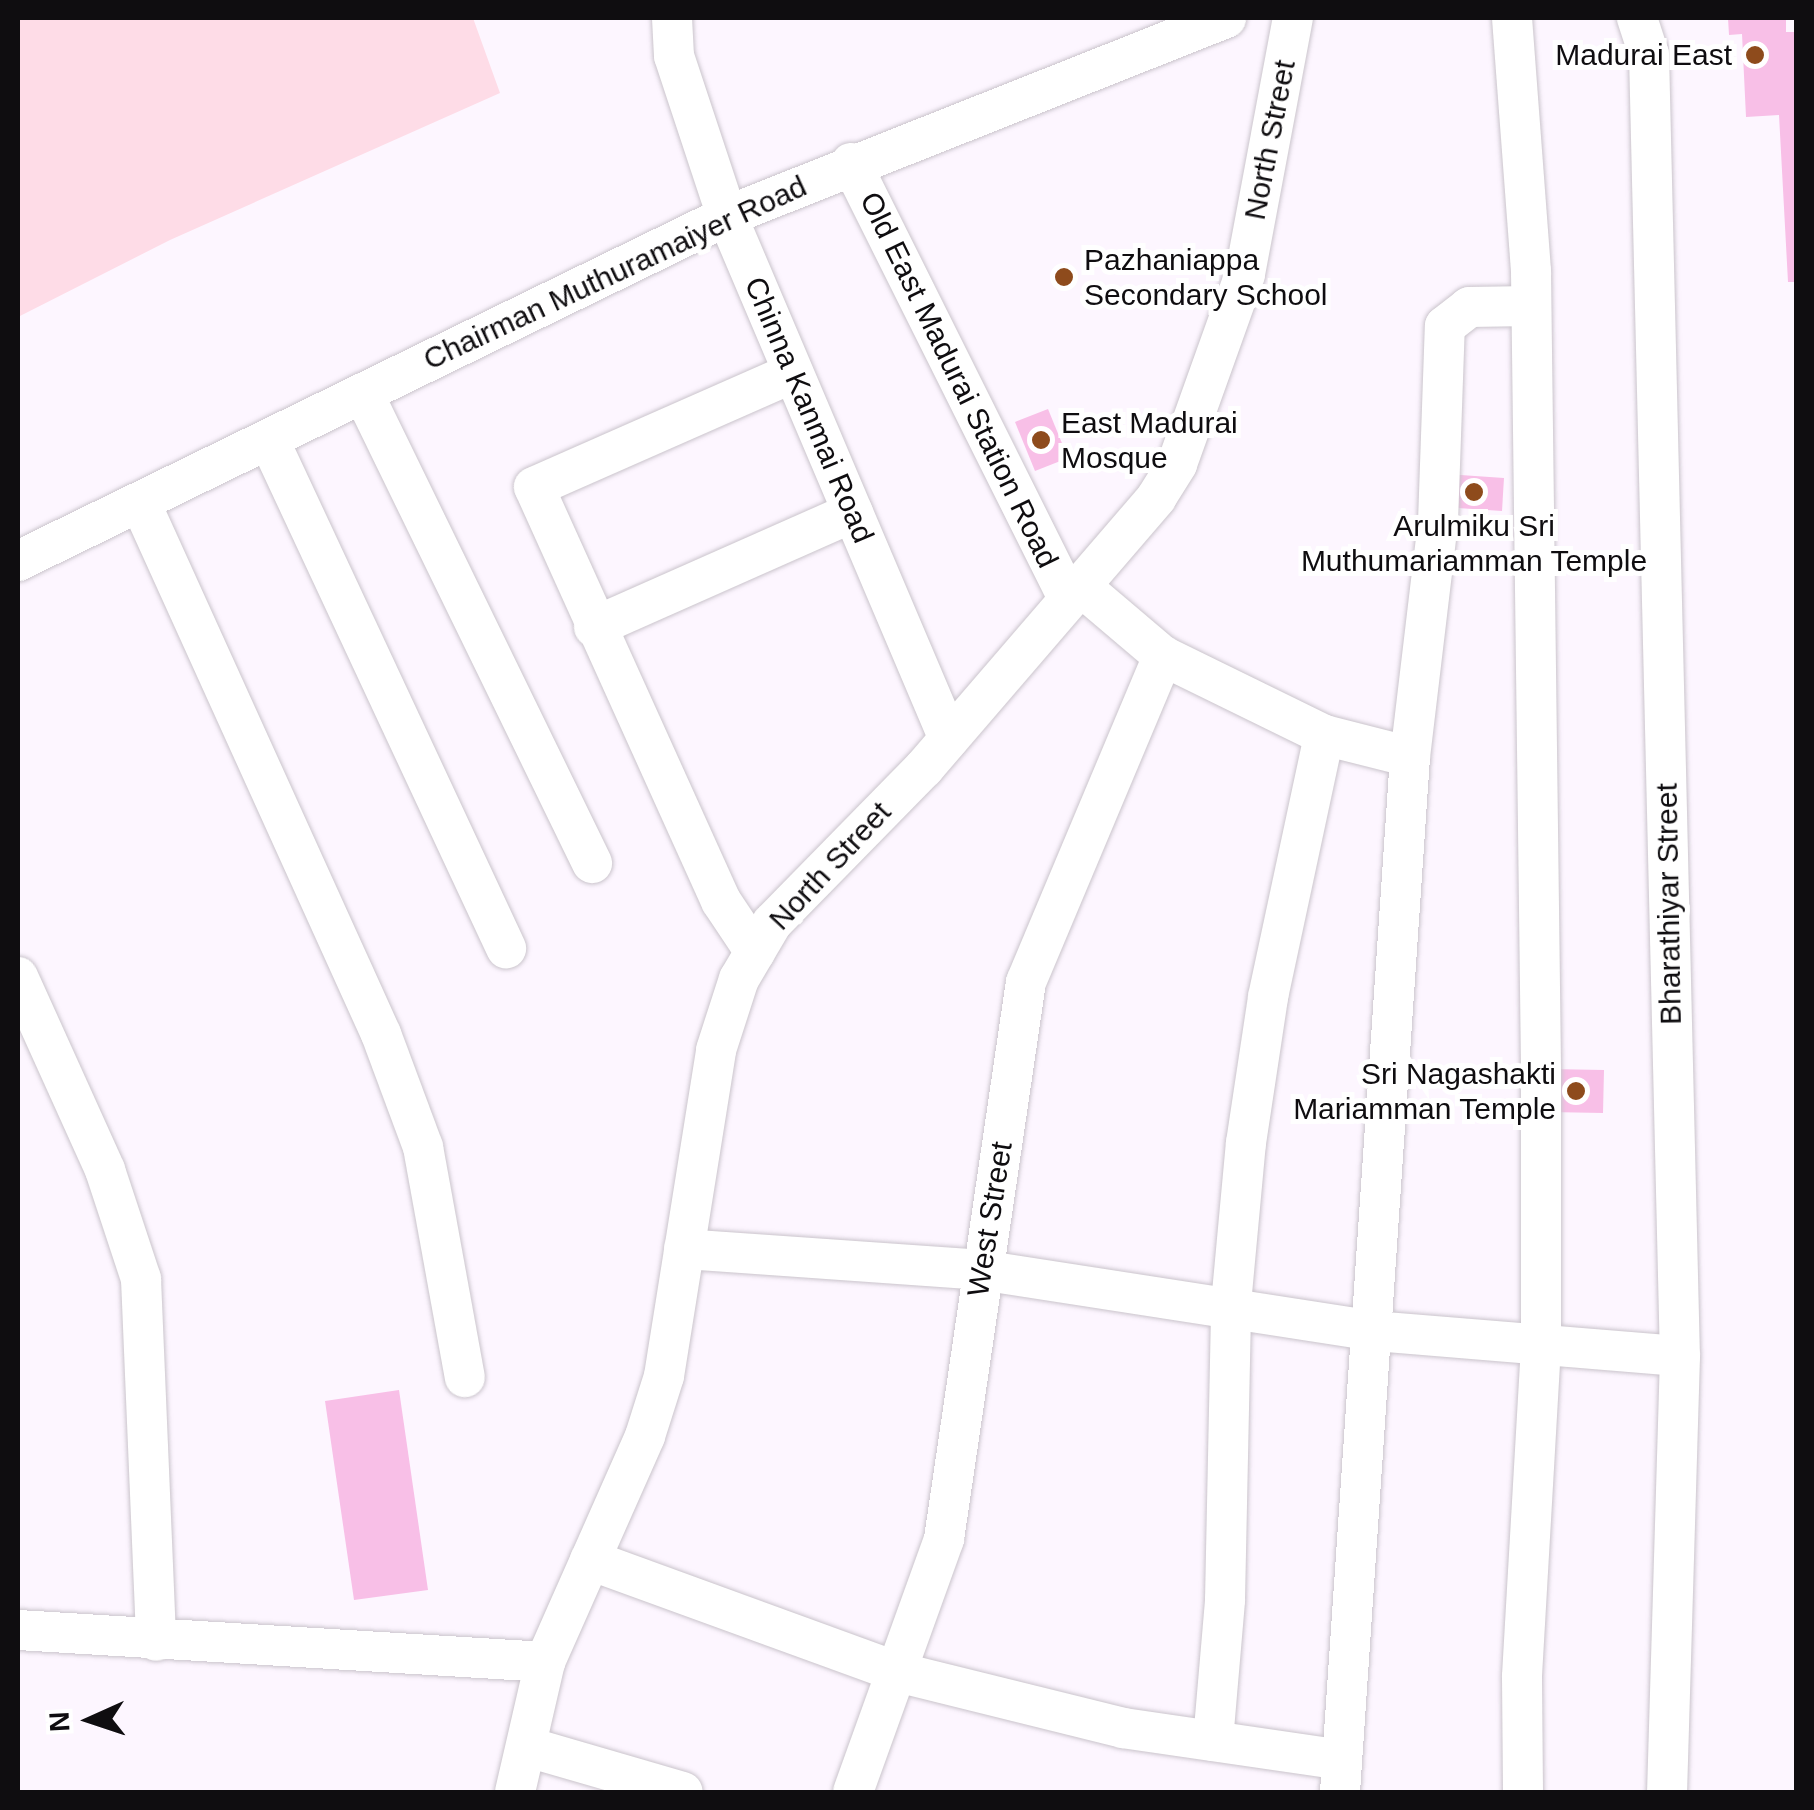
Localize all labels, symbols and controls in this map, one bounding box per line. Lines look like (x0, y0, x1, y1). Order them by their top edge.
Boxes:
place label: Madurai East (1555, 37, 1732, 73)
marker: Madurai East (1742, 42, 1768, 68)
street label: North Street (1237, 57, 1303, 223)
street label: Chairman Muthuramaiyer Road (418, 168, 812, 378)
street label: Old East Madurai Station Road (852, 186, 1066, 574)
place label: Pazhaniappa Secondary School (1084, 242, 1327, 312)
marker: Pazhaniappa Secondary School (1053, 266, 1075, 288)
street label: Chinna Kanmai Road (737, 272, 881, 548)
place label: East Madurai Mosque (1061, 405, 1238, 476)
marker: East Madurai Mosque (1030, 429, 1052, 451)
marker: Arulmiku Sri Muthumariamman Temple (1463, 481, 1485, 503)
place label: Arulmiku Sri Muthumariamman Temple (1301, 508, 1647, 578)
street label: Bharathiyar Street (1649, 783, 1689, 1025)
street label: North Street (762, 795, 898, 937)
place label: Sri Nagashakti Mariamman Temple (1293, 1056, 1556, 1126)
marker: Sri Nagashakti Mariamman Temple (1565, 1080, 1587, 1102)
street label: West Street (960, 1139, 1020, 1299)
north arrow (40, 1670, 140, 1770)
text: N (44, 1711, 76, 1733)

